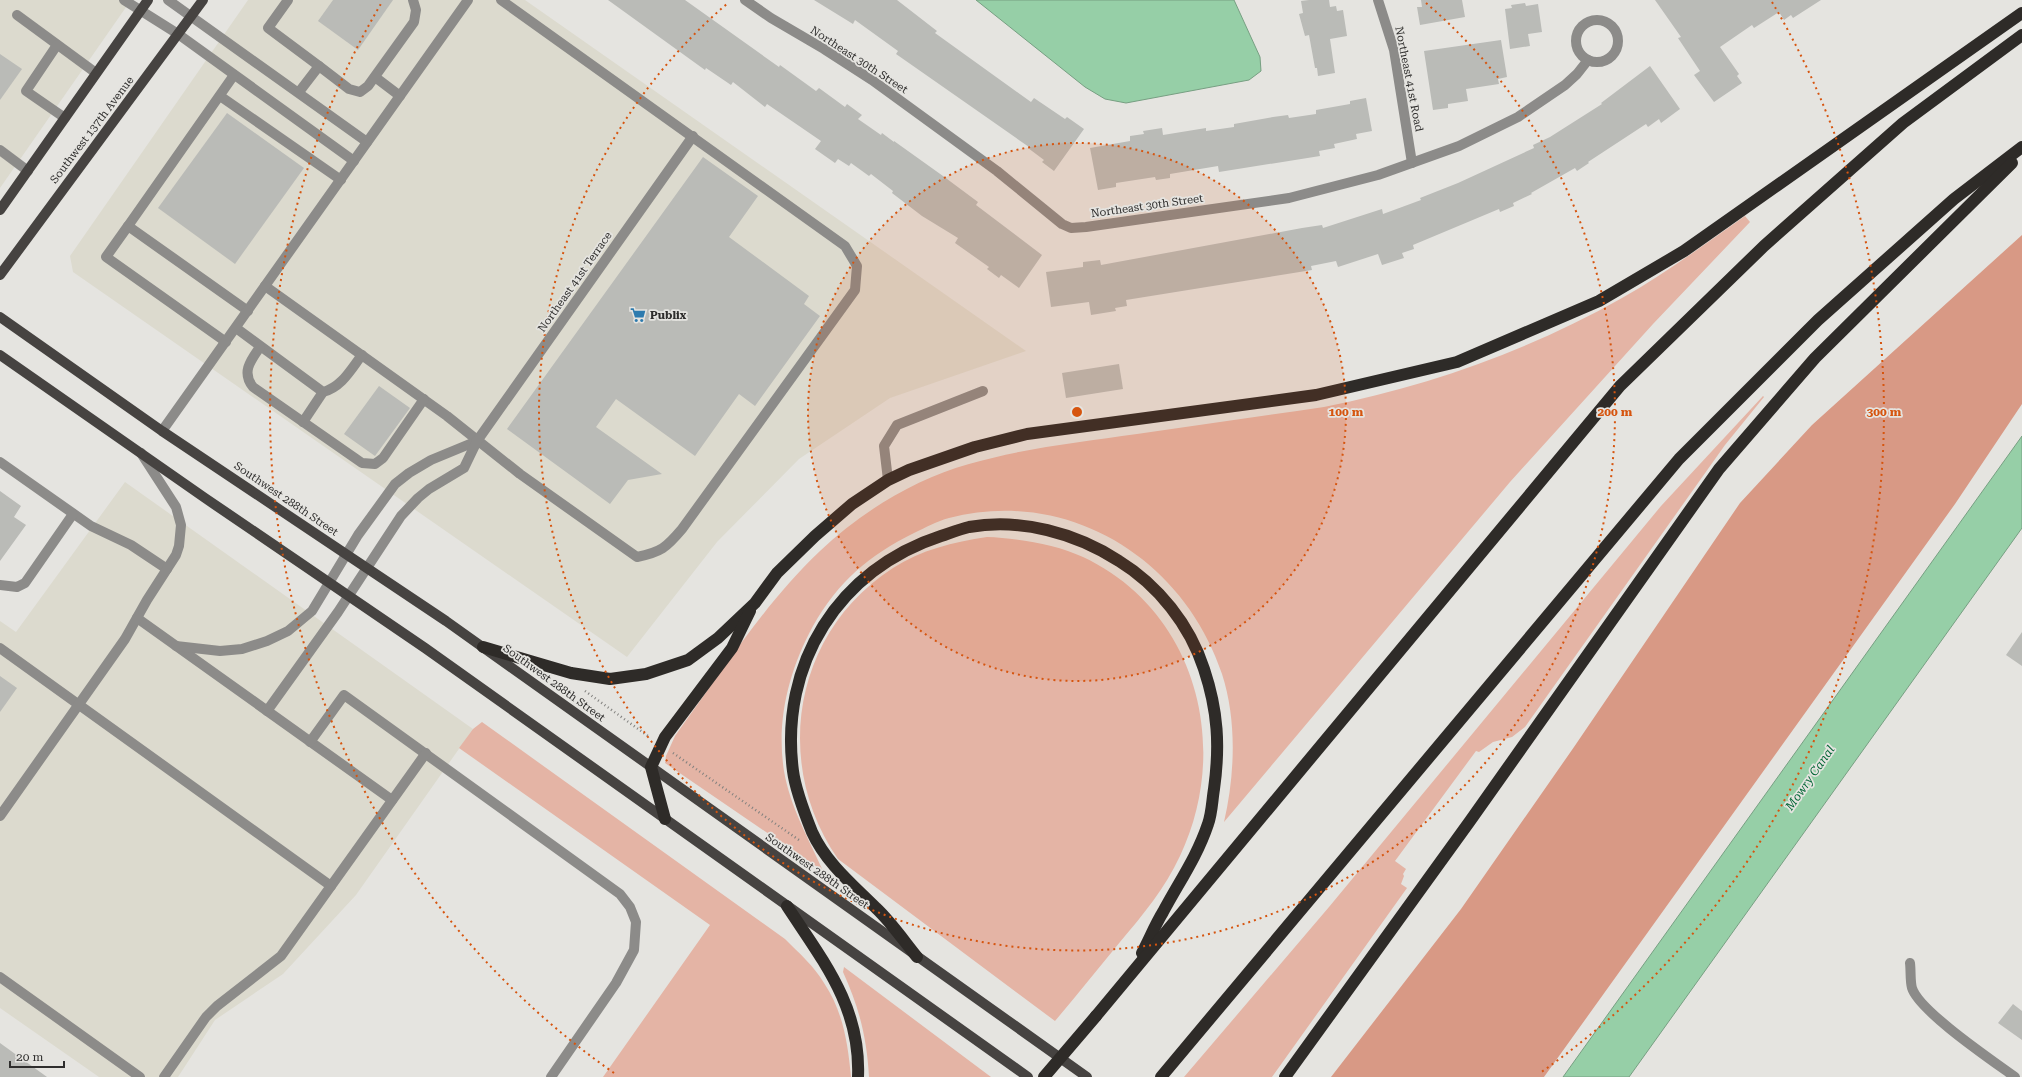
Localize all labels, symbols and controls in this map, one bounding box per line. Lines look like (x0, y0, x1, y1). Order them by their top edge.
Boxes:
street label: Northeast 30th Street (808, 24, 910, 96)
street label: Northeast 41st Road (1392, 25, 1426, 133)
street label: Southwest 137th Avenue (47, 74, 137, 186)
street label: Northeast 30th Street (1090, 192, 1204, 220)
street label: Northeast 41st Terrace (535, 229, 615, 335)
supermarket icon: Publix (629, 306, 647, 324)
place label: Publix (650, 309, 687, 322)
centre of rings (1070, 405, 1084, 419)
text: 100 m (1329, 405, 1364, 419)
text: 200 m (1598, 405, 1633, 419)
text: 300 m (1867, 405, 1902, 419)
street label: Southwest 288th Street (231, 459, 341, 539)
street label: Southwest 288th Street (501, 642, 607, 724)
water label: Mowry Canal (1782, 743, 1838, 814)
street label: Southwest 288th Street (763, 830, 871, 912)
scale bar (10, 1043, 64, 1069)
text: 20 m (16, 1050, 43, 1064)

